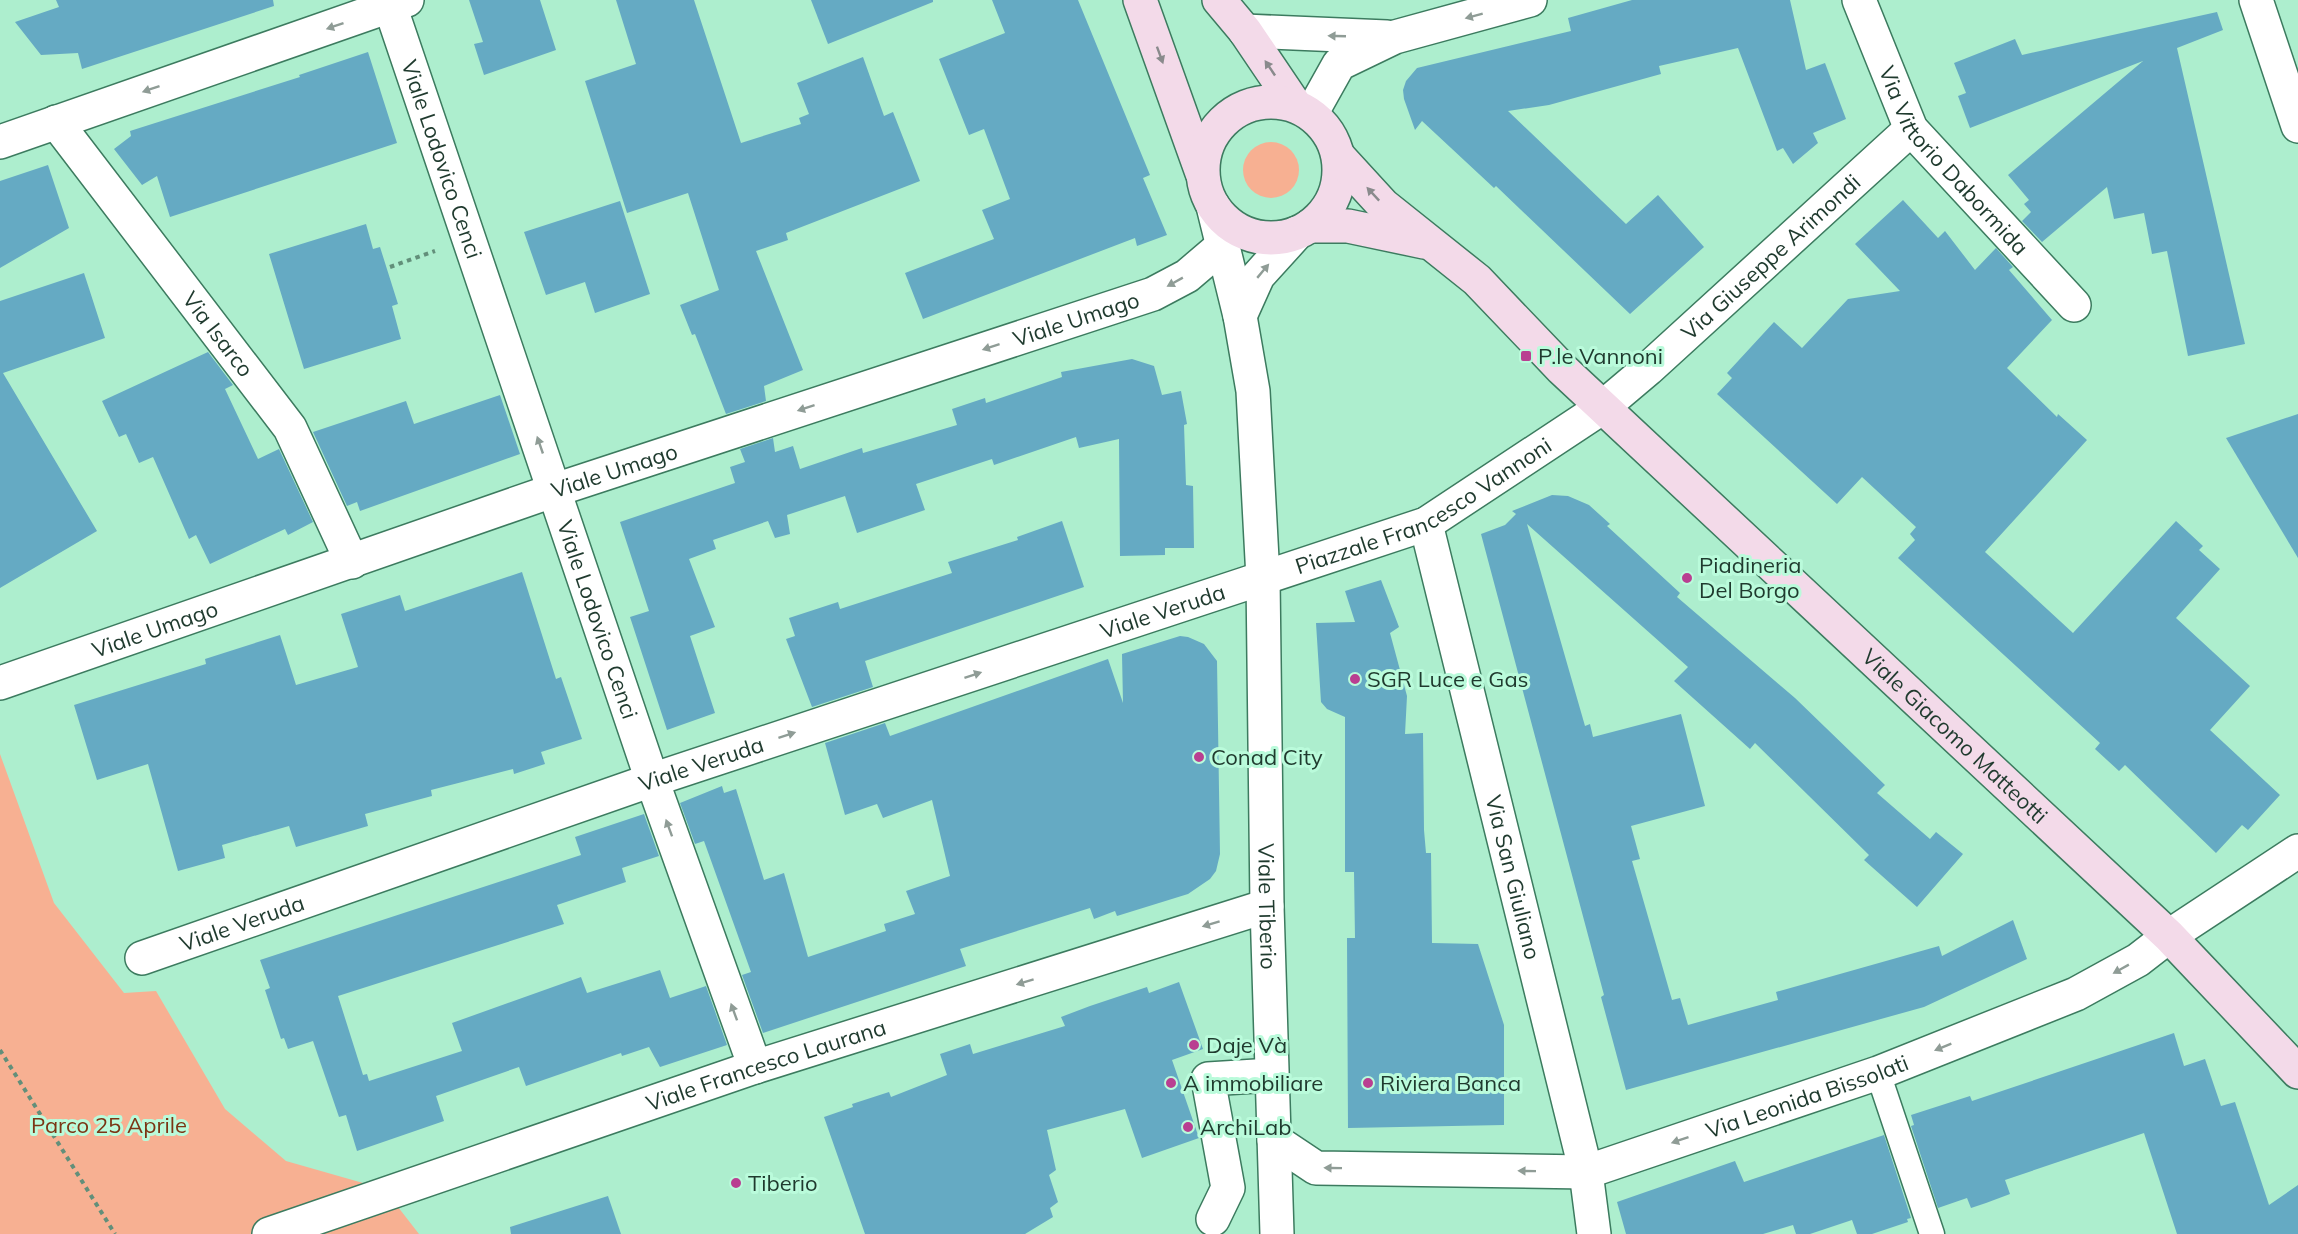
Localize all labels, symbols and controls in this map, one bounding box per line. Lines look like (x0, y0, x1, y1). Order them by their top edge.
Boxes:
one-way arrow (1464, 11, 1483, 21)
one-way arrow (326, 21, 344, 31)
one-way arrow (1327, 31, 1346, 40)
one-way arrow (1156, 46, 1166, 64)
street label: Viale Lodovico Cenci (395, 56, 488, 262)
one-way arrow (1265, 60, 1276, 76)
street label: Via Vittorio Dabormida (1873, 62, 2035, 261)
one-way arrow (142, 85, 160, 94)
street label: Via Giuseppe Arimondi (1675, 168, 1866, 346)
one-way arrow (1367, 187, 1380, 202)
one-way arrow (1256, 263, 1269, 279)
one-way arrow (1166, 277, 1183, 287)
street label: Viale Umago (1009, 285, 1143, 353)
street label: Via Isarco (177, 286, 260, 383)
place label: P.le Vannoni (1538, 342, 1663, 370)
one-way arrow (982, 343, 1000, 352)
marker: P.le Vannoni (1519, 349, 1533, 363)
one-way arrow (797, 403, 815, 413)
street label: Piazzale Francesco Vannoni (1292, 431, 1557, 580)
one-way arrow (534, 436, 544, 454)
street label: Viale Umago (548, 437, 681, 504)
street label: Viale Lodovico Cenci (551, 516, 644, 723)
place label: Piadineria Del Borgo (1699, 551, 1801, 604)
marker: Piadineria Del Borgo (1680, 571, 1694, 585)
street label: Viale Veruda (1097, 577, 1229, 645)
street label: Viale Umago (88, 594, 221, 664)
street label: Viale Giacomo Matteotti (1856, 642, 2054, 829)
place label: SGR Luce e Gas (1367, 665, 1529, 693)
one-way arrow (964, 669, 982, 679)
marker: SGR Luce e Gas (1348, 672, 1362, 686)
street label: Viale Veruda (635, 730, 767, 798)
one-way arrow (778, 730, 796, 740)
place label: Conad City (1211, 743, 1323, 771)
marker: Conad City (1192, 750, 1206, 764)
street label: Via San Giuliano (1479, 792, 1547, 962)
one-way arrow (664, 819, 674, 837)
street label: Viale Tiberio (1252, 843, 1283, 970)
street label: Viale Veruda (176, 888, 308, 958)
one-way arrow (1202, 919, 1220, 929)
one-way arrow (2113, 964, 2130, 974)
one-way arrow (1016, 978, 1034, 987)
one-way arrow (729, 1003, 739, 1021)
street label: Viale Francesco Laurana (642, 1013, 889, 1117)
place label: Daje Và (1206, 1031, 1287, 1059)
marker: Daje Và (1187, 1038, 1201, 1052)
one-way arrow (1934, 1043, 1952, 1052)
street label: Via Leonida Bissolati (1702, 1048, 1912, 1144)
place label: A immobiliare (1183, 1069, 1323, 1097)
place label: Riviera Banca (1380, 1069, 1521, 1097)
marker: A immobiliare (1164, 1076, 1178, 1090)
marker: Riviera Banca (1361, 1076, 1375, 1090)
park label: Parco 25 Aprile (31, 1111, 187, 1139)
place label: ArchiLab (1200, 1113, 1291, 1141)
marker: ArchiLab (1181, 1120, 1195, 1134)
one-way arrow (1671, 1136, 1689, 1145)
one-way arrow (1323, 1163, 1342, 1173)
one-way arrow (1518, 1166, 1537, 1176)
place label: Tiberio (748, 1169, 817, 1197)
marker: Tiberio (729, 1176, 743, 1190)

